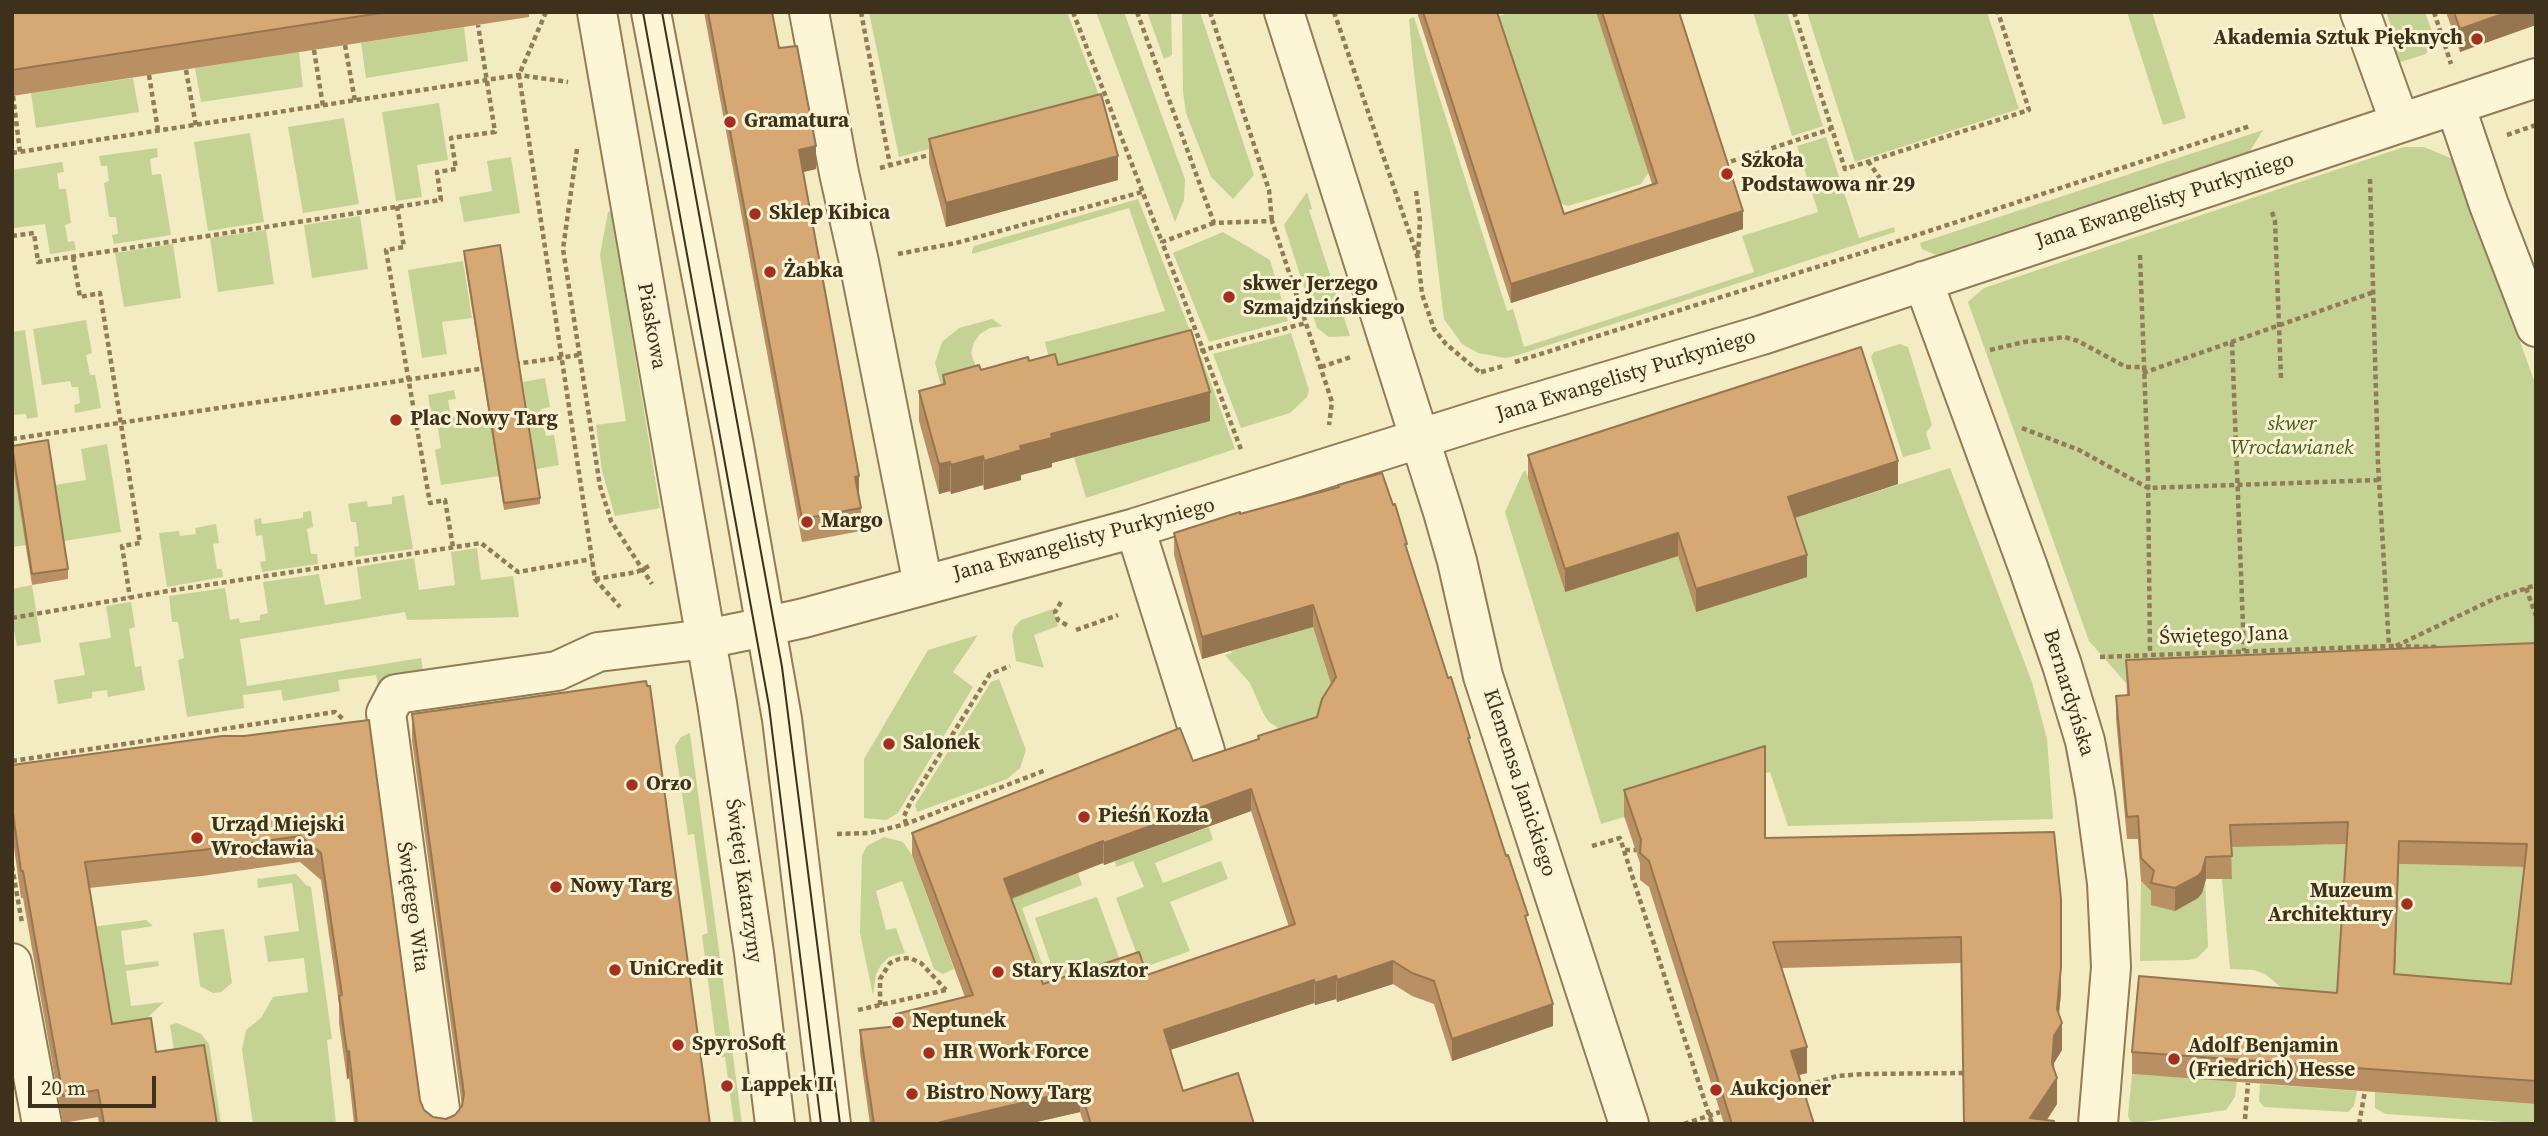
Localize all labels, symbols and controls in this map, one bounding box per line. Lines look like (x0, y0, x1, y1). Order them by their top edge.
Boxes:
place label: Akademia Sztuk Pięknych (2213, 26, 2463, 52)
marker: Akademia Sztuk Pięknych (2469, 31, 2485, 47)
place label: Gramatura (744, 109, 849, 135)
marker: Gramatura (722, 114, 738, 130)
street label: Jana Ewangelisty Purkyniego (2033, 147, 2297, 255)
place label: Szkoła Podstawowa nr 29 (1741, 149, 1915, 199)
marker: Szkoła Podstawowa nr 29 (1719, 166, 1735, 182)
place label: Sklep Kibica (769, 201, 890, 227)
marker: Sklep Kibica (747, 206, 763, 222)
place label: Żabka (784, 259, 843, 285)
marker: Żabka (762, 264, 778, 280)
place label: skwer Jerzego Szmajdzińskiego (1243, 272, 1405, 322)
street label: Piaskowa (631, 281, 671, 371)
marker: skwer Jerzego Szmajdzińskiego (1221, 289, 1237, 305)
street label: Jana Ewangelisty Purkyniego (1493, 324, 1759, 428)
place label: Plac Nowy Targ (410, 407, 558, 433)
marker: Plac Nowy Targ (388, 412, 404, 428)
park label: skwer Wrocławianek (2230, 412, 2354, 462)
street label: Jana Ewangelisty Purkyniego (950, 493, 1218, 587)
place label: Margo (821, 509, 883, 535)
marker: Margo (799, 514, 815, 530)
street label: Świętego Jana (2159, 621, 2289, 651)
street label: Bernardyńska (2037, 627, 2099, 759)
street label: Klemensa Janickiego (1477, 686, 1561, 880)
place label: Salonek (903, 731, 980, 757)
marker: Salonek (881, 736, 897, 752)
place label: Orƶo (646, 772, 692, 798)
marker: Orƶo (624, 777, 640, 793)
street label: Świętej Katarzyny (719, 797, 767, 965)
place label: Pieśń Kozła (1098, 804, 1209, 830)
marker: Pieśń Kozła (1076, 809, 1092, 825)
place label: Urząd Miejski Wrocławia (211, 813, 345, 863)
marker: Urząd Miejski Wrocławia (189, 830, 205, 846)
street label: Świętego Wita (390, 840, 434, 974)
place label: Nowy Targ (570, 874, 672, 900)
marker: Nowy Targ (548, 879, 564, 895)
place label: Muzeum Architektury (2268, 879, 2393, 929)
marker: Muzeum Architektury (2399, 896, 2415, 912)
place label: UniCredit (629, 957, 723, 983)
place label: Stary Klasztor (1012, 959, 1148, 985)
marker: UniCredit (607, 962, 623, 978)
marker: Stary Klasztor (990, 964, 1006, 980)
place label: Neptunek (912, 1009, 1006, 1035)
marker: Neptunek (890, 1014, 906, 1030)
place label: SpyroSoft (692, 1032, 786, 1058)
place label: Adolf Benjamin (Friedrich) Hesse (2188, 1034, 2355, 1084)
marker: SpyroSoft (670, 1037, 686, 1053)
place label: HR Work Force (943, 1040, 1089, 1066)
marker: HR Work Force (921, 1045, 937, 1061)
marker: Adolf Benjamin (Friedrich) Hesse (2166, 1051, 2182, 1067)
scale bar (32, 1062, 159, 1106)
text: 20 m (41, 1073, 86, 1102)
place label: Lappek II (741, 1073, 833, 1099)
place label: Aukcjoner (1730, 1077, 1831, 1103)
marker: Lappek II (719, 1078, 735, 1094)
place label: Bistro Nowy Targ (926, 1081, 1091, 1107)
marker: Aukcjoner (1708, 1082, 1724, 1098)
marker: Bistro Nowy Targ (904, 1086, 920, 1102)

